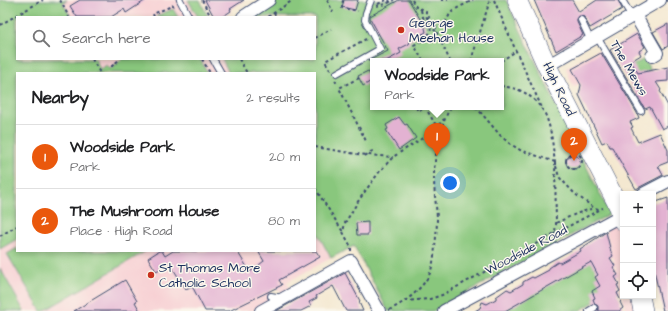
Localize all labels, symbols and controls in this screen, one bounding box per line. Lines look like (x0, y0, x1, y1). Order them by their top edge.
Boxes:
place label: George Meehan House (409, 14, 494, 47)
search box (16, 16, 316, 60)
marker: George Meehan House (396, 25, 406, 35)
icon: search (30, 27, 52, 49)
text: Search here (62, 28, 151, 49)
street label: The Mews (606, 37, 652, 100)
popup (370, 58, 504, 110)
street label: High Road (537, 59, 580, 120)
text: Woodside Park (385, 65, 489, 86)
text: Nearby (32, 86, 89, 110)
text: Park (385, 86, 415, 104)
text: 2 results (246, 89, 300, 107)
pin: 1 (424, 123, 450, 156)
pin: 2 (561, 128, 587, 161)
text: Woodside Park (70, 137, 175, 158)
text: 1 (44, 148, 46, 166)
text: 20 m (269, 148, 300, 166)
text: Park (70, 158, 100, 176)
your location (440, 173, 460, 193)
map controls (620, 191, 656, 299)
button: + (620, 191, 656, 227)
text: The Mushroom House (70, 201, 220, 222)
text: 2 (41, 212, 49, 230)
text: 80 m (268, 212, 300, 230)
street label: Woodside Road (482, 221, 571, 279)
text: Place · High Road (70, 222, 173, 240)
button: − (620, 227, 656, 263)
place label: St Thomas More Catholic School (159, 259, 260, 292)
button: locate (620, 263, 656, 299)
marker: St Thomas More Catholic School (146, 270, 156, 280)

